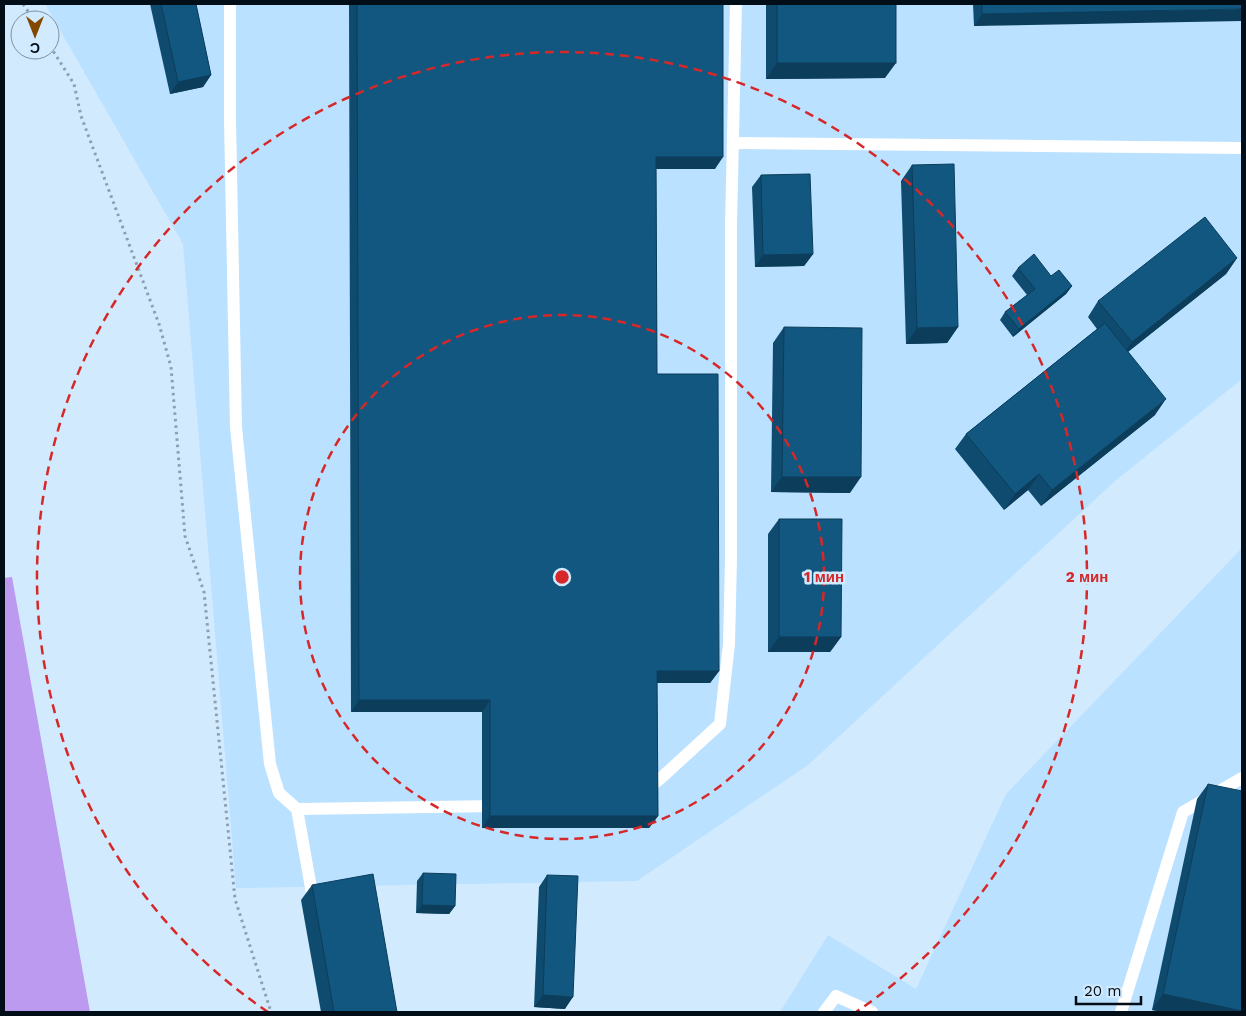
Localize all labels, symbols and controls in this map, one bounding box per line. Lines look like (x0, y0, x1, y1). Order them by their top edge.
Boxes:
north arrow (10, 10, 60, 60)
text: С (30, 40, 40, 56)
centre of rings (553, 568, 571, 586)
text: 1 мин (804, 568, 844, 586)
text: 2 мин (1066, 568, 1108, 586)
scale bar (1076, 974, 1141, 1006)
text: 20 m (1084, 982, 1122, 1000)

